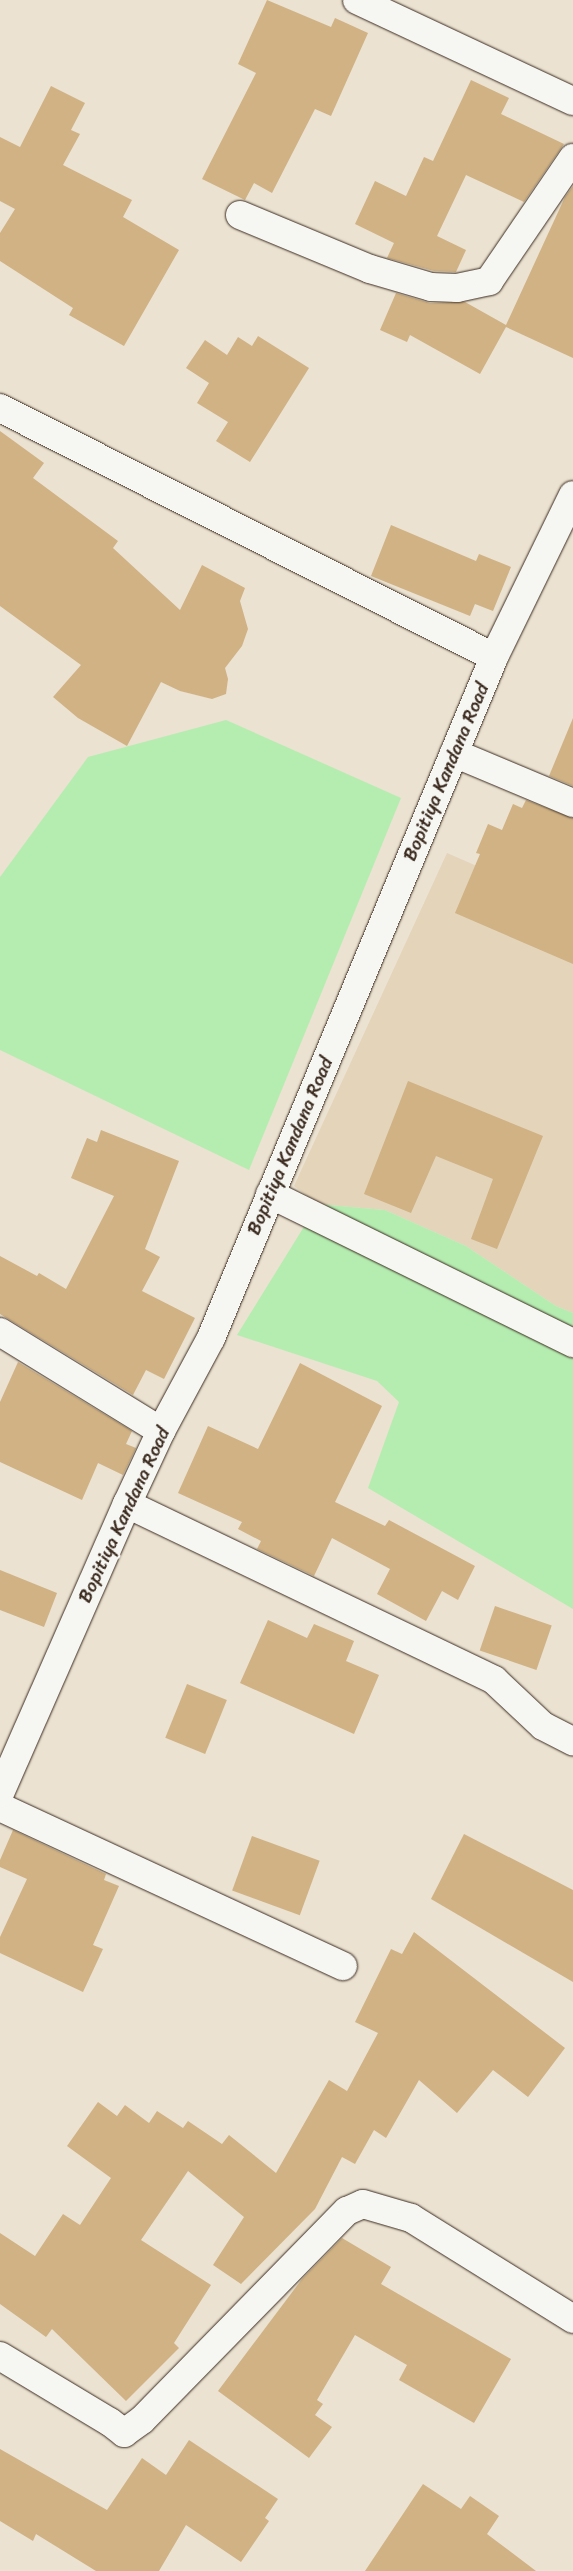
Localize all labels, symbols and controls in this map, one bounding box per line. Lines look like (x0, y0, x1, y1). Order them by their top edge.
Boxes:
street label: Bopitiya Kandana Road (398, 680, 494, 864)
street label: Bopitiya Kandana Road (242, 1054, 338, 1238)
street label: Bopitiya Kandana Road (73, 1424, 175, 1606)

